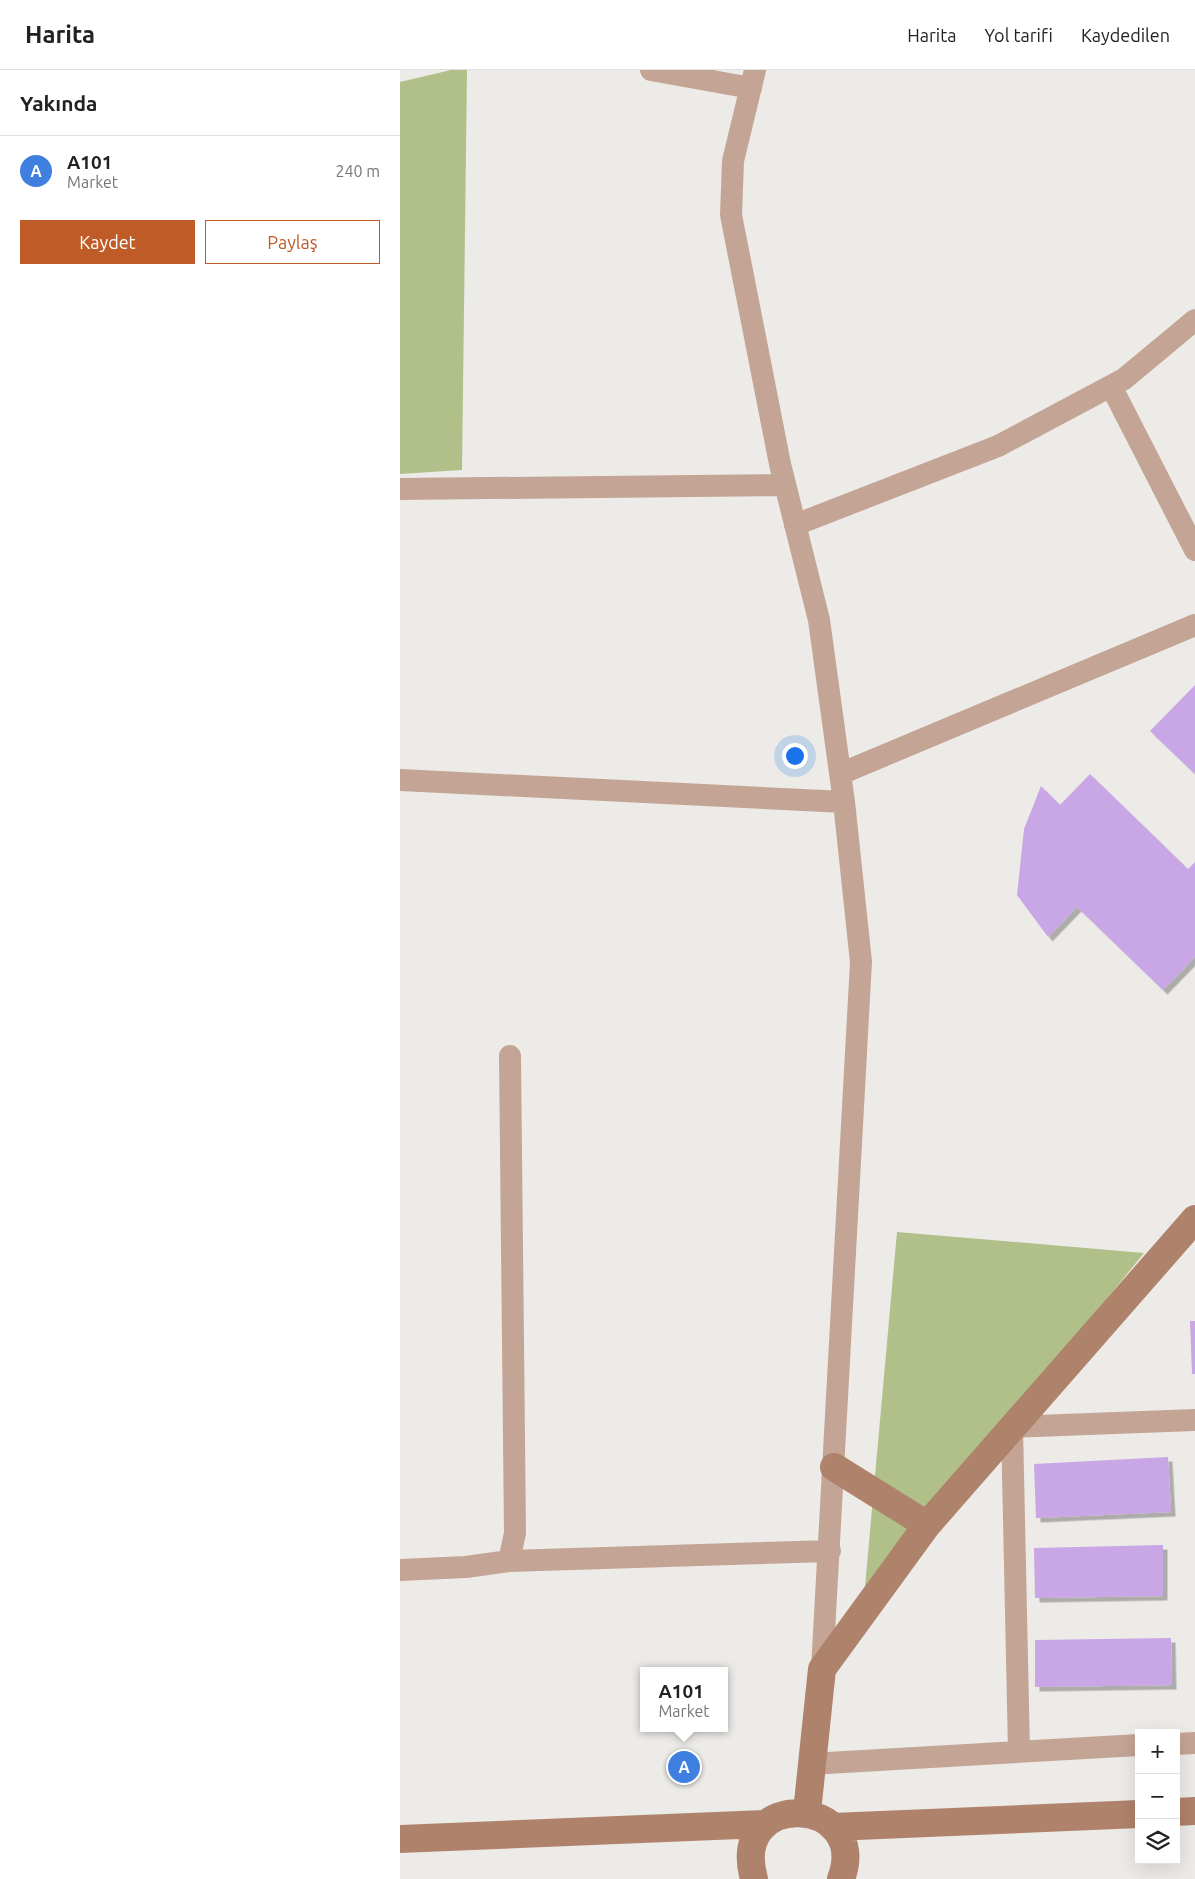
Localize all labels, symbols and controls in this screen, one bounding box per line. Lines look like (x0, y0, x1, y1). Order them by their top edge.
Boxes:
text: Harita (25, 21, 95, 48)
text: Harita (907, 25, 956, 45)
text: Yol tarifi (984, 25, 1053, 45)
text: Kaydedilen (1081, 25, 1170, 45)
text: Yakında (20, 91, 97, 115)
text: A101 (67, 151, 113, 173)
text: A (30, 162, 42, 180)
text: 240 m (335, 162, 380, 180)
text: Market (67, 173, 118, 191)
button: Kaydet (20, 220, 195, 264)
button: Paylaş (205, 220, 380, 264)
your location (782, 743, 808, 769)
popup (640, 1667, 728, 1732)
text: A101 (658, 1680, 704, 1702)
text: Market (658, 1702, 710, 1720)
map controls (1135, 1729, 1180, 1864)
button: + (1135, 1729, 1180, 1774)
pin: A (668, 1748, 700, 1786)
button: − (1135, 1774, 1180, 1819)
button: layers (1135, 1819, 1180, 1864)

